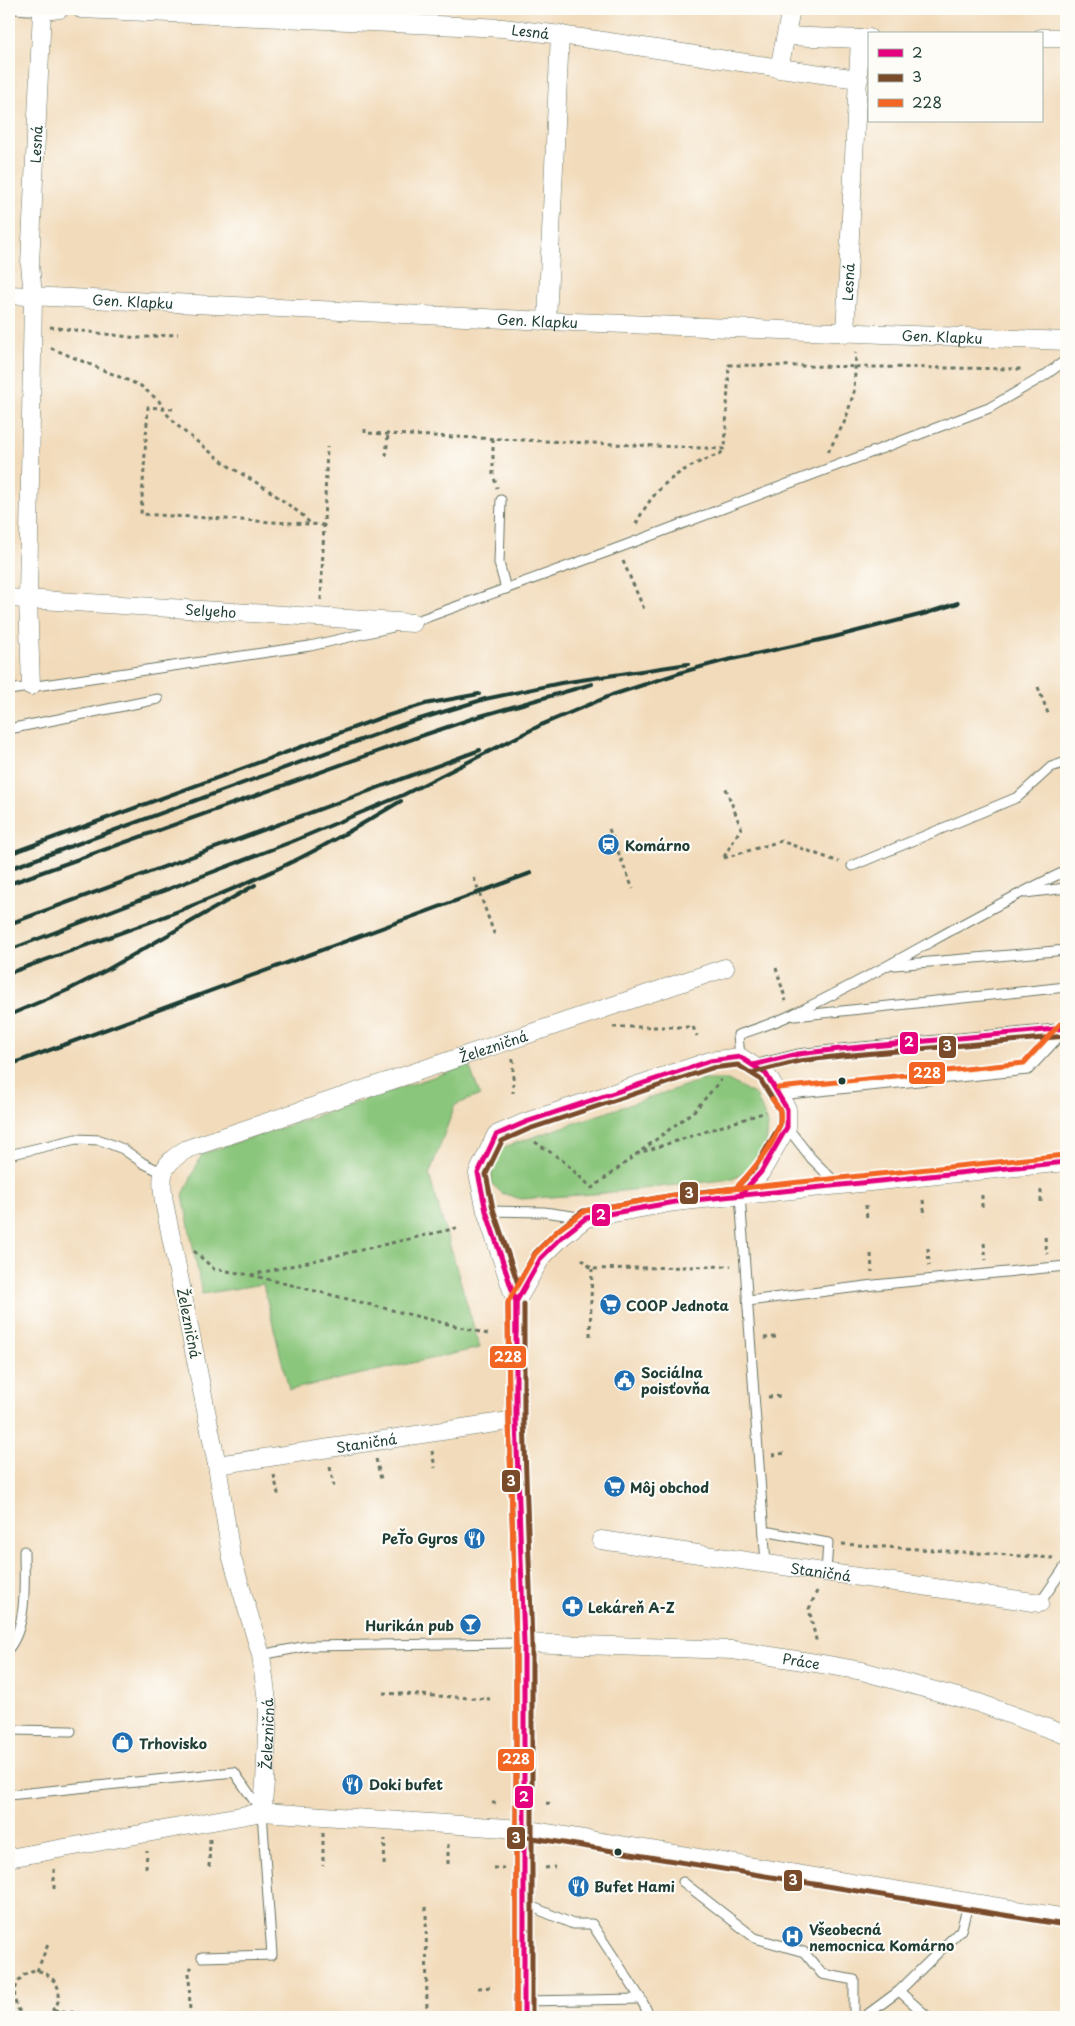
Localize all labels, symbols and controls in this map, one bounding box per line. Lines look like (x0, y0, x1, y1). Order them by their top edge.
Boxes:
street label: Lesná (510, 19, 551, 44)
legend (868, 32, 1042, 122)
text: 2 (912, 40, 923, 63)
text: 3 (912, 64, 922, 87)
text: 228 (912, 90, 942, 113)
street label: Lesná (24, 125, 47, 164)
street label: Lesná (836, 262, 859, 301)
street label: Gen. Klapku (92, 289, 174, 313)
street label: Gen. Klapku (496, 308, 578, 333)
street label: Gen. Klapku (901, 324, 983, 348)
street label: Selyeho (184, 598, 237, 623)
station icon: Komárno (597, 833, 621, 857)
place label: Komárno (625, 835, 690, 856)
street label: Železničná (456, 1025, 530, 1067)
line badge: 2 (899, 1031, 919, 1055)
text: 2 (904, 1031, 914, 1052)
line badge: 3 (938, 1035, 957, 1059)
text: 3 (942, 1035, 952, 1056)
line badge: 228 (908, 1061, 946, 1085)
text: 228 (913, 1062, 941, 1083)
unlabelled marker (837, 1076, 847, 1086)
line badge: 3 (679, 1181, 699, 1205)
text: 3 (684, 1182, 694, 1203)
line badge: 2 (591, 1203, 611, 1227)
text: 2 (596, 1204, 606, 1225)
street label: Železničná (172, 1286, 206, 1360)
supermarket icon: COOP Jednota (598, 1293, 622, 1317)
place label: COOP Jednota (626, 1295, 730, 1316)
line badge: 228 (489, 1345, 527, 1369)
text: 228 (494, 1346, 522, 1367)
place label: Sociálna poisťovňa (641, 1362, 710, 1399)
public building icon: Sociálna poisťovňa (613, 1368, 637, 1392)
street label: Staničná (335, 1428, 398, 1457)
line badge: 3 (501, 1469, 521, 1493)
text: 3 (506, 1470, 516, 1491)
supermarket icon: Môj obchod (602, 1475, 626, 1499)
place label: Môj obchod (630, 1477, 709, 1498)
restaurant icon: PeŤo Gyros (462, 1526, 486, 1550)
place label: PeŤo Gyros (382, 1528, 458, 1549)
street label: Staničná (789, 1557, 853, 1586)
pharmacy icon: Lekáreň A-Z (560, 1595, 584, 1619)
place label: Lekáreň A-Z (588, 1597, 675, 1618)
bar icon: Hurikán pub (458, 1613, 482, 1637)
place label: Hurikán pub (365, 1615, 454, 1636)
street label: Práce (781, 1647, 821, 1674)
street label: Železničná (255, 1697, 279, 1770)
shop icon: Trhovisko (111, 1731, 135, 1755)
place label: Trhovisko (139, 1733, 207, 1754)
line badge: 228 (497, 1748, 535, 1772)
text: 228 (502, 1748, 530, 1769)
restaurant icon: Doki bufet (341, 1772, 365, 1796)
place label: Doki bufet (369, 1774, 443, 1795)
line badge: 2 (514, 1785, 534, 1809)
text: 2 (519, 1786, 529, 1807)
line badge: 3 (506, 1826, 526, 1850)
text: 3 (511, 1827, 521, 1848)
unlabelled marker (613, 1847, 623, 1857)
line badge: 3 (783, 1869, 803, 1892)
text: 3 (788, 1869, 798, 1890)
restaurant icon: Bufet Hami (566, 1874, 590, 1898)
place label: Bufet Hami (594, 1876, 675, 1897)
place label: Všeobecná nemocnica Komárno (809, 1919, 954, 1956)
hospital icon: Všeobecná nemocnica Komárno (781, 1925, 805, 1949)

